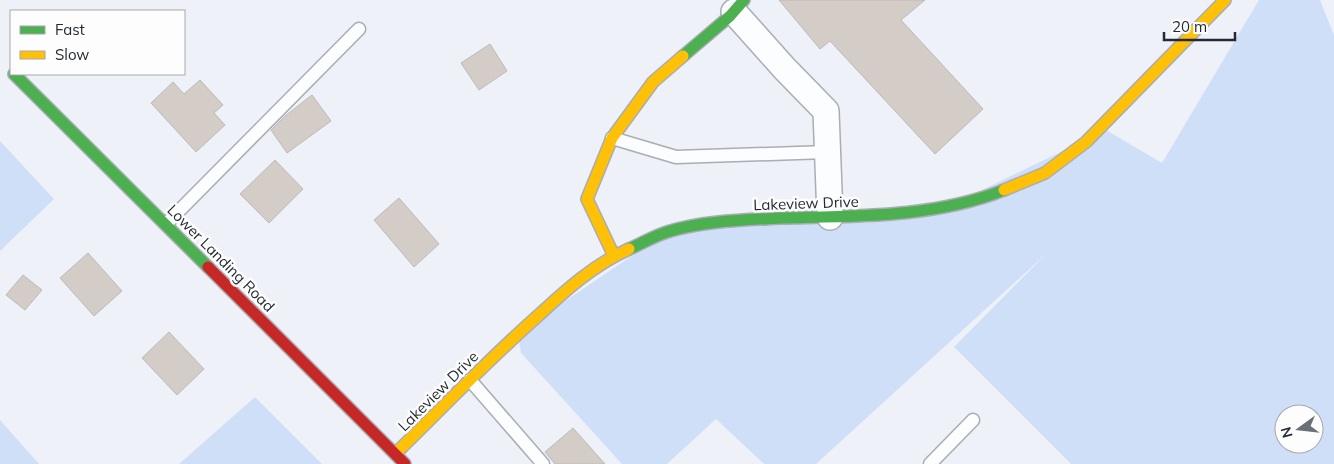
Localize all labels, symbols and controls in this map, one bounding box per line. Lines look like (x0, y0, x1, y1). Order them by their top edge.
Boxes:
legend (10, 10, 185, 75)
scale bar (1164, 10, 1235, 42)
text: 20 m (1172, 17, 1207, 36)
text: Fast (55, 20, 85, 39)
text: Slow (55, 45, 89, 64)
street label: Lakeview Drive (753, 192, 859, 214)
street label: Lower Landing Road (163, 200, 279, 316)
street label: Lakeview Drive (394, 347, 482, 435)
north arrow (1274, 404, 1324, 454)
text: N (1276, 425, 1297, 440)

